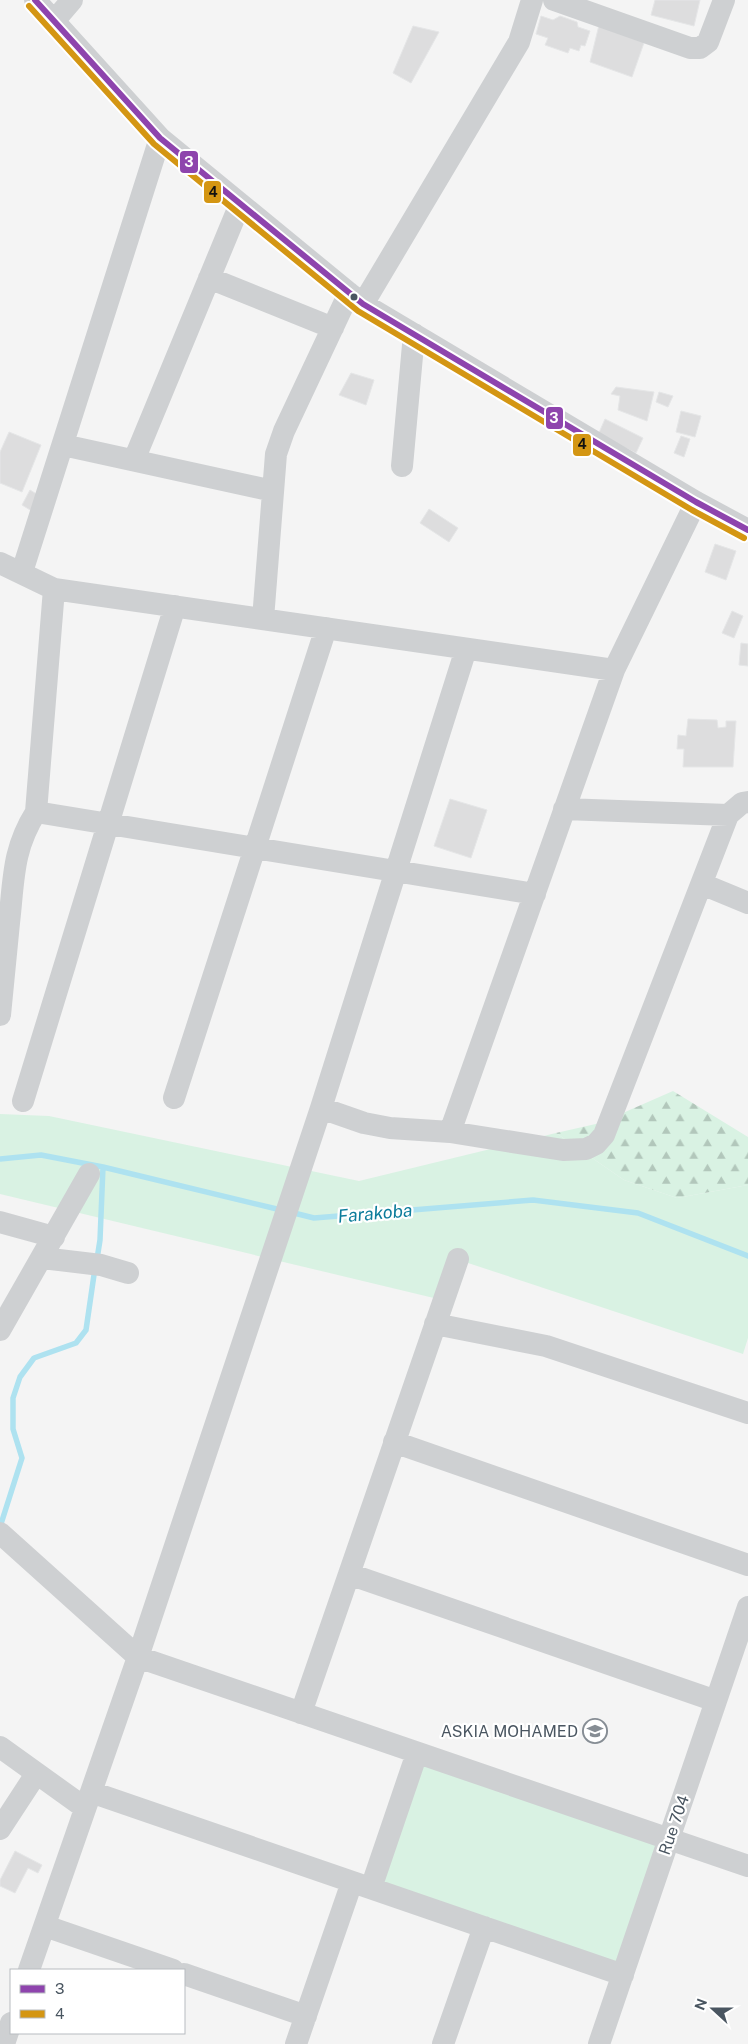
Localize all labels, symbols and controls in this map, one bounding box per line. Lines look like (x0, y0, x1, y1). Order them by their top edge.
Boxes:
line badge: 3 (179, 150, 199, 174)
text: 3 (184, 154, 194, 170)
line badge: 4 (203, 180, 222, 204)
text: 4 (208, 184, 218, 200)
unlabelled marker (349, 292, 359, 302)
line badge: 3 (545, 406, 564, 430)
text: 3 (549, 410, 559, 426)
line badge: 4 (572, 433, 592, 457)
text: 4 (577, 436, 587, 452)
water label: Farakoba (337, 1199, 413, 1227)
school or university icon: ASKIA MOHAMED (582, 1718, 608, 1744)
place label: ASKIA MOHAMED (441, 1722, 578, 1741)
street label: Rue 704 (655, 1793, 693, 1857)
legend (10, 1969, 185, 2034)
text: 3 (55, 1980, 64, 1997)
north arrow (688, 1984, 738, 2034)
text: N (691, 1996, 710, 2012)
text: 4 (55, 2005, 64, 2022)

